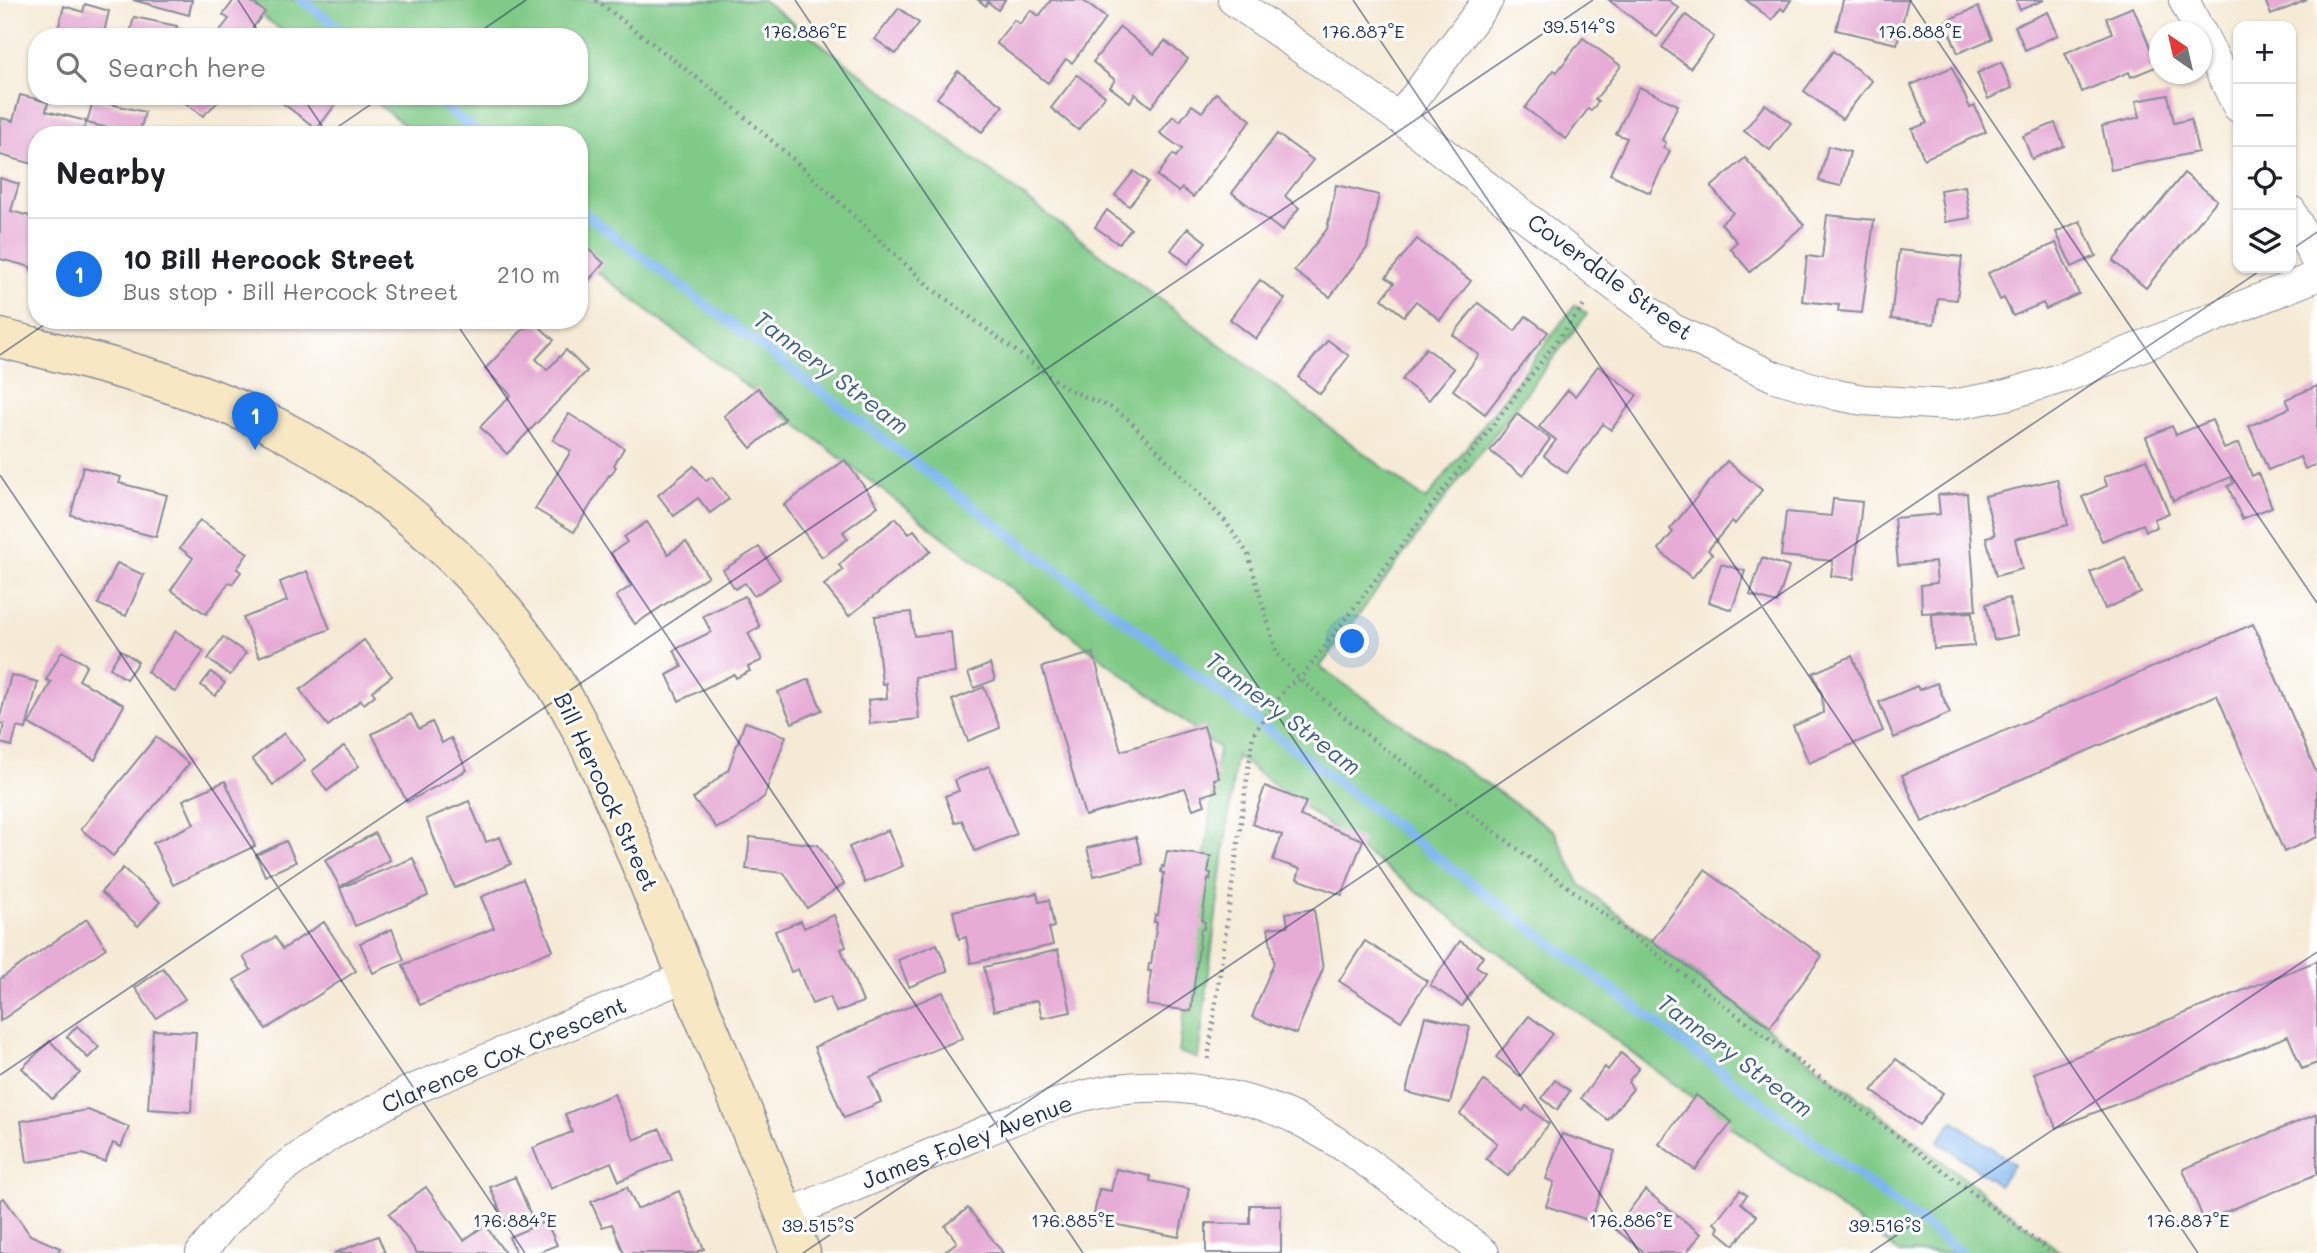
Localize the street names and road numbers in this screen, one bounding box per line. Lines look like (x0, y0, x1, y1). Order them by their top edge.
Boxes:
street label: Coverdale Street (1522, 206, 1699, 346)
street label: Bill Hercock Street (548, 687, 666, 896)
street label: Clarence Cox Crescent (377, 989, 631, 1119)
street label: James Foley Avenue (857, 1087, 1076, 1195)

